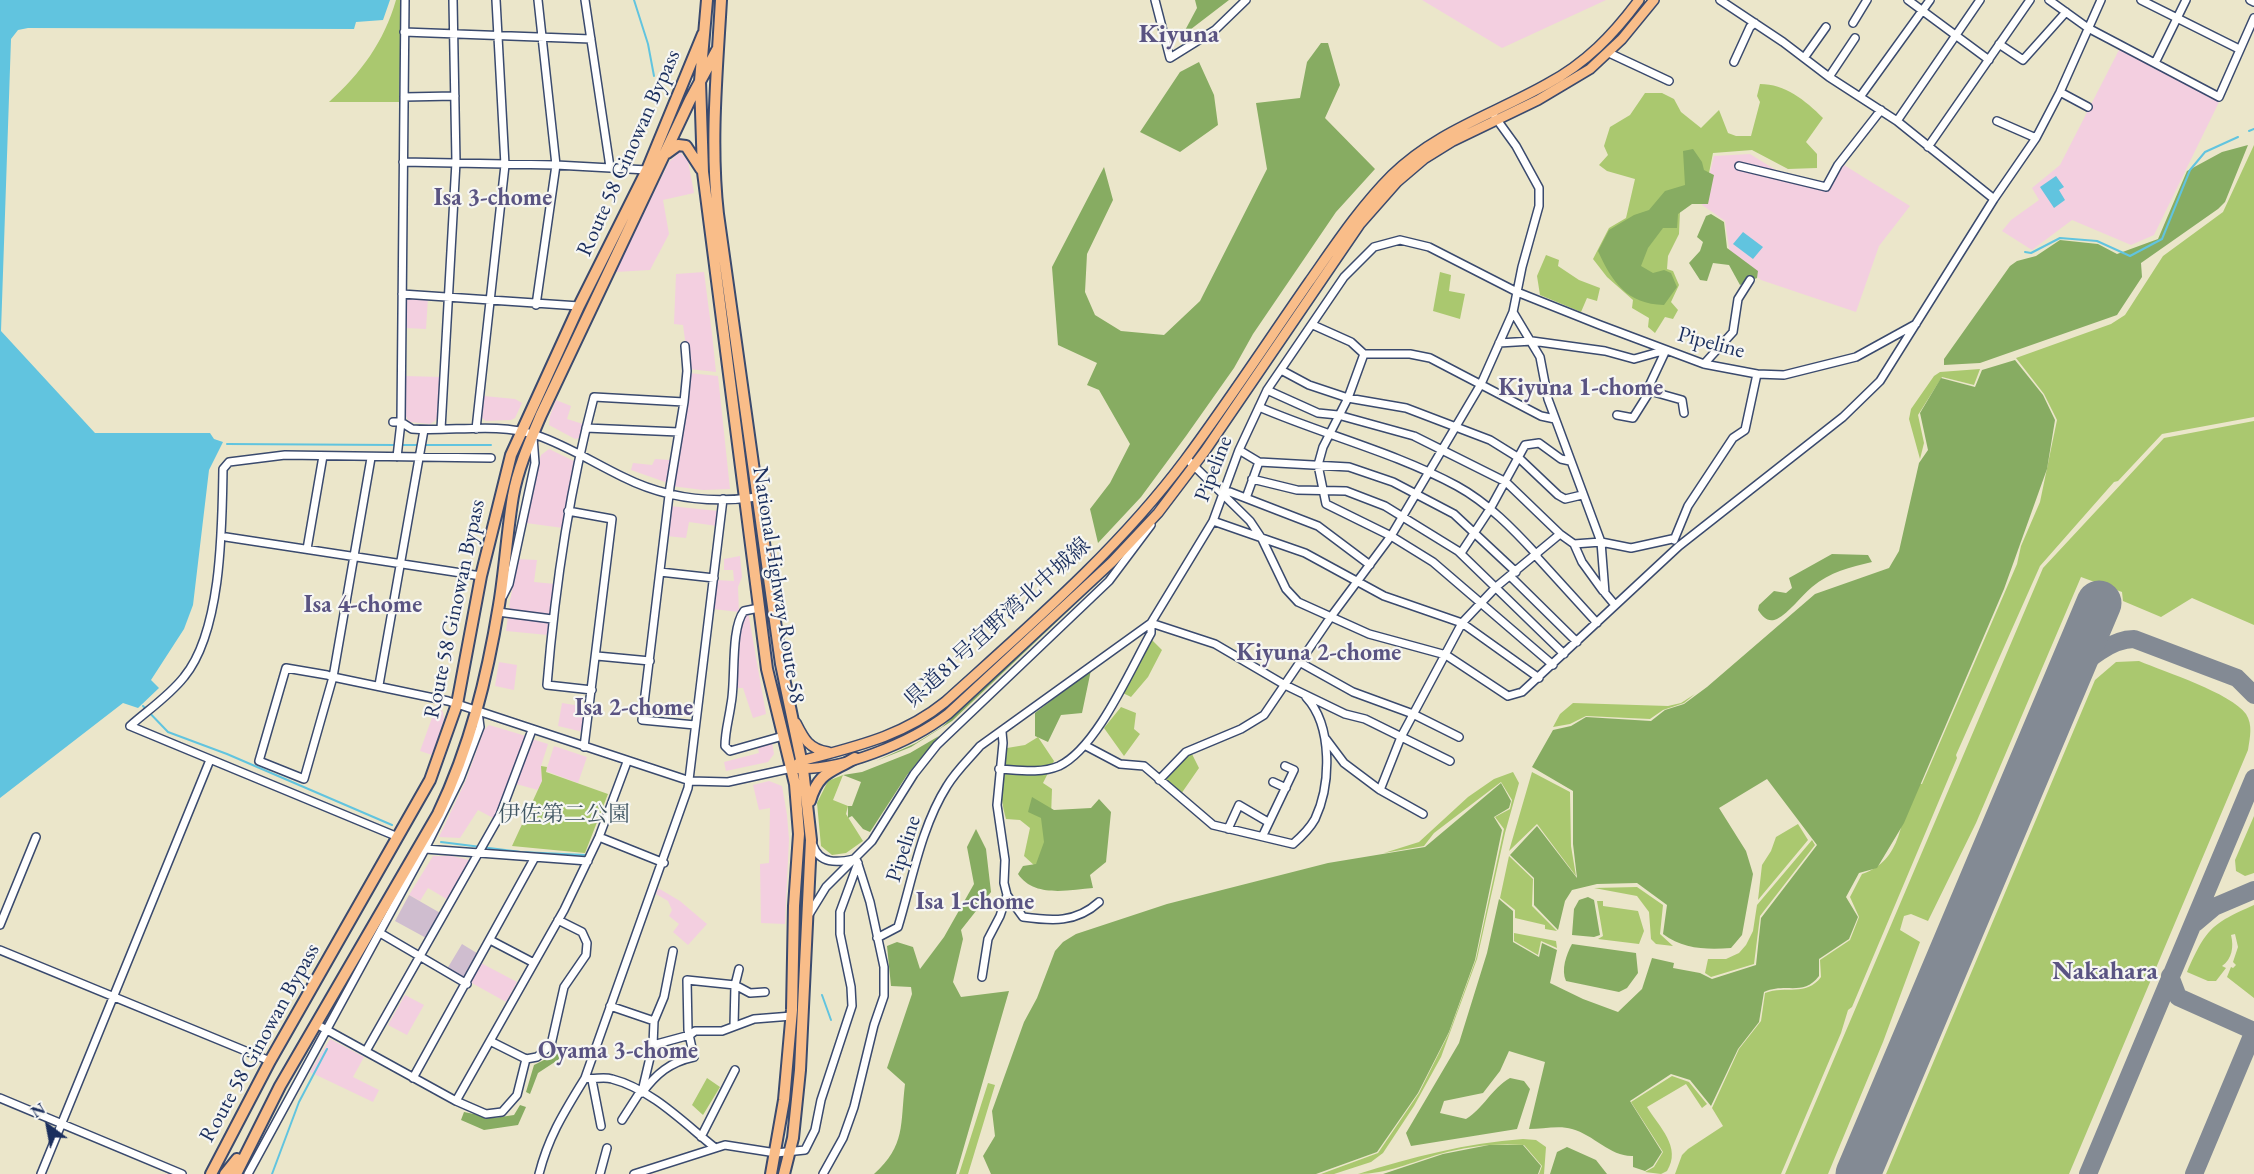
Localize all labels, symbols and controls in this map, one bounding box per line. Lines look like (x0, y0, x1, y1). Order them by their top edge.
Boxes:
district label: Kiyuna (1139, 19, 1219, 51)
street label: Route 58 Ginowan Bypass (572, 46, 686, 260)
district label: Isa 3-chome (434, 184, 552, 212)
street label: Pipeline (1675, 321, 1747, 365)
district label: Kiyuna 1-chome (1499, 374, 1663, 402)
street label: Pipeline (1189, 432, 1239, 506)
street label: National Highway Route 58 (746, 465, 810, 705)
street label: Route 58 Ginowan Bypass (419, 497, 491, 721)
street label: 県道81号宜野湾北中城線 (900, 533, 1096, 713)
district label: Isa 4-chome (304, 591, 422, 619)
district label: Kiyuna 2-chome (1237, 639, 1401, 667)
district label: Isa 2-chome (575, 694, 693, 722)
park label: 伊佐第二公園 (498, 802, 630, 828)
street label: Pipeline (881, 812, 927, 886)
district label: Isa 1-chome (916, 888, 1034, 916)
street label: Route 58 Ginowan Bypass (194, 939, 326, 1147)
district label: Nakahara (2052, 956, 2158, 988)
district label: Oyama 3-chome (538, 1037, 698, 1065)
north arrow (18, 1096, 78, 1156)
text: N (27, 1098, 49, 1123)

